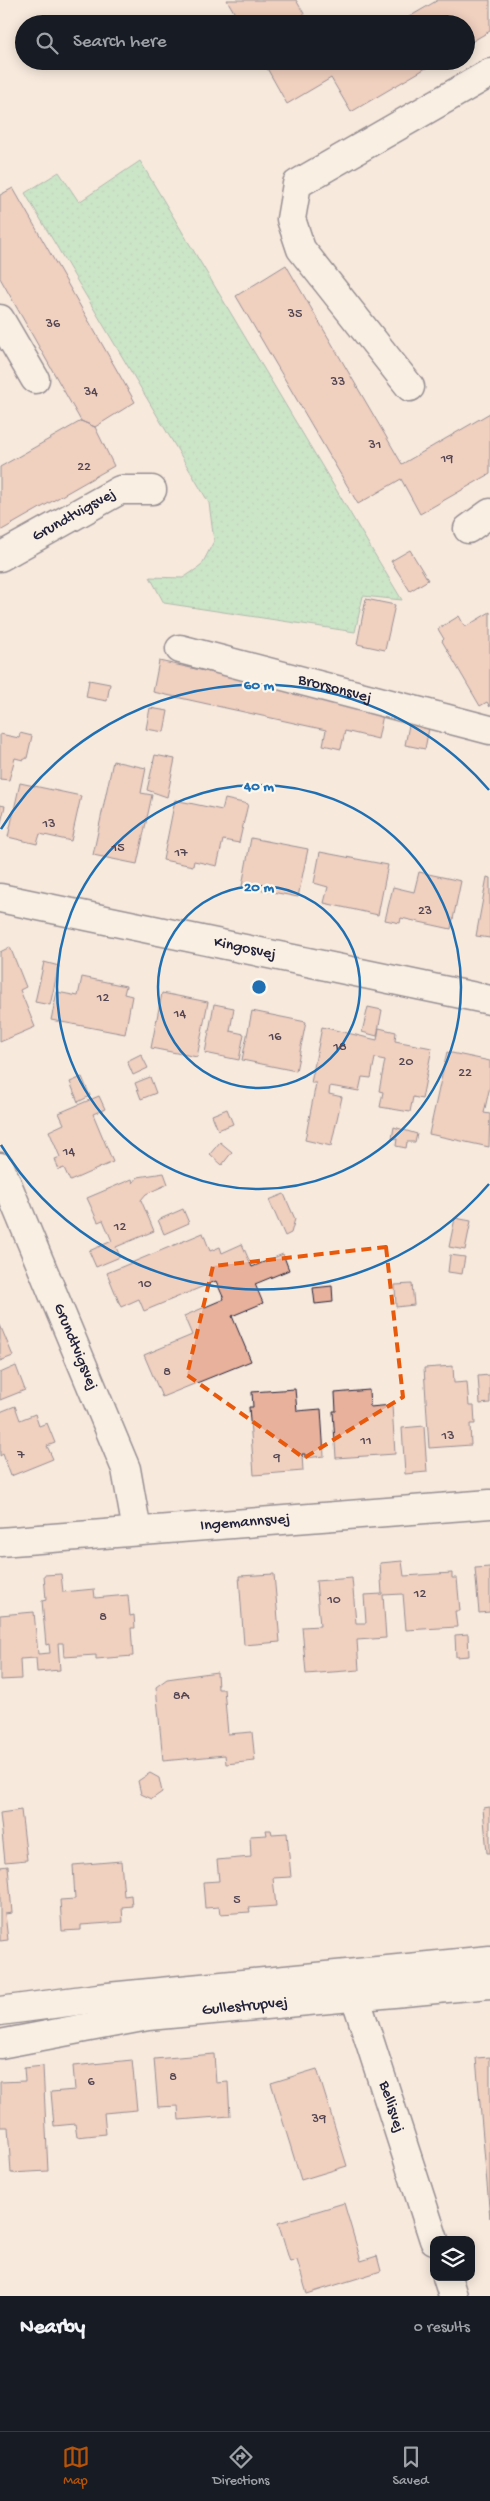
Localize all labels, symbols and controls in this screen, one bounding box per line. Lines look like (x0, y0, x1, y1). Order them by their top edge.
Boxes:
search box (15, 15, 475, 70)
icon: search (33, 29, 61, 57)
text: Search here (73, 31, 167, 54)
house number: 35 (287, 306, 302, 323)
house number: 36 (45, 316, 61, 333)
house number: 33 (330, 374, 345, 391)
house number: 34 (83, 384, 98, 401)
house number: 31 (368, 437, 381, 454)
house number: 19 (440, 451, 453, 468)
house number: 22 (77, 459, 91, 476)
street label: Grundtvigsvej (29, 485, 119, 546)
street label: Brorsonsvej (295, 670, 374, 708)
text: 60 m (244, 677, 275, 695)
text: 40 m (243, 778, 274, 796)
house number: 13 (42, 816, 55, 833)
house number: 15 (110, 840, 125, 857)
house number: 17 (174, 845, 188, 862)
text: 20 m (244, 879, 274, 897)
house number: 23 (418, 903, 432, 920)
street label: Kingosvej (212, 933, 278, 965)
centre of rings (250, 978, 268, 996)
house number: 12 (96, 990, 109, 1007)
house number: 14 (173, 1006, 187, 1023)
house number: 16 (268, 1029, 282, 1046)
house number: 18 (332, 1039, 347, 1056)
house number: 20 (399, 1054, 413, 1071)
house number: 22 (458, 1065, 472, 1082)
house number: 14 (62, 1144, 76, 1161)
house number: 12 (113, 1219, 126, 1236)
house number: 10 (137, 1276, 152, 1293)
street label: Grundtvigsvej (49, 1301, 102, 1393)
house number: 8 (163, 1364, 171, 1381)
house number: 13 (441, 1428, 454, 1445)
house number: 11 (359, 1433, 372, 1450)
house number: 7 (16, 1447, 25, 1464)
house number: 9 (272, 1450, 281, 1467)
street label: Ingemannsvej (200, 1510, 291, 1536)
house number: 12 (413, 1586, 426, 1603)
house number: 10 (326, 1592, 341, 1609)
house number: 8 (99, 1609, 107, 1626)
house number: 8A (173, 1688, 190, 1705)
house number: 5 (233, 1892, 241, 1909)
street label: Gullestrupvej (201, 1993, 289, 2020)
house number: 8 (169, 2069, 177, 2086)
house number: 6 (87, 2074, 95, 2091)
street label: Bellisvej (373, 2078, 408, 2135)
house number: 39 (311, 2111, 326, 2128)
map controls (430, 2236, 475, 2281)
button: layers (430, 2236, 475, 2281)
text: Nearby (20, 2316, 85, 2341)
text: 0 results (414, 2319, 470, 2338)
tab: Map (62, 2443, 90, 2490)
tab: Directions (213, 2443, 270, 2490)
tab: Saved (393, 2443, 428, 2490)

